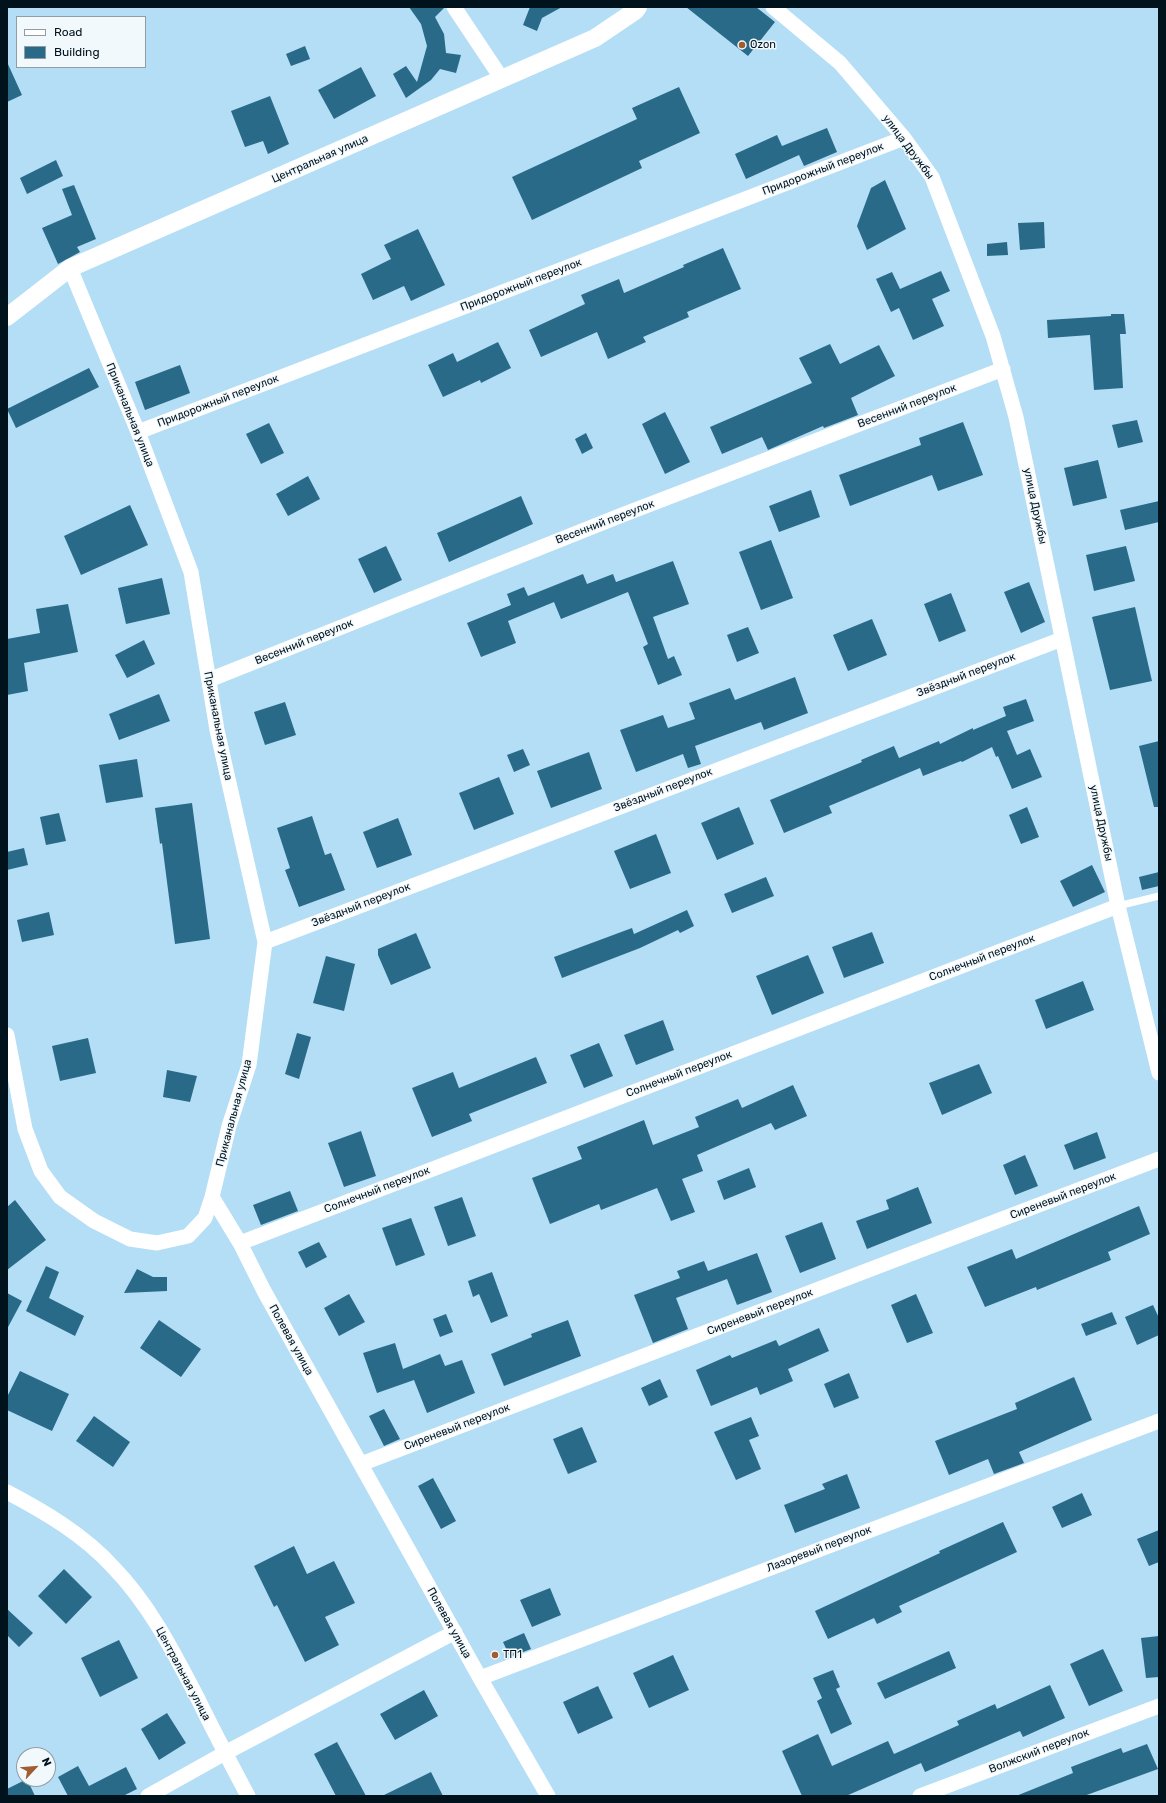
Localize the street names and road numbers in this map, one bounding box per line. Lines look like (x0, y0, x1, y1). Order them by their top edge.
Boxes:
street label: улица Дружбы (879, 112, 937, 182)
street label: Центральная улица (270, 132, 370, 186)
street label: Придорожный переулок (760, 140, 886, 198)
street label: Придорожный переулок (458, 256, 584, 314)
street label: Приканальная улица (103, 361, 157, 469)
street label: Придорожный переулок (155, 372, 281, 430)
street label: Весенний переулок (856, 381, 958, 431)
street label: улица Дружбы (1020, 467, 1050, 545)
street label: Весенний переулок (554, 497, 656, 547)
street label: Весенний переулок (253, 616, 355, 668)
street label: Звёздный переулок (915, 650, 1017, 700)
street label: Приканальная улица (201, 670, 235, 782)
street label: Звёздный переулок (612, 765, 714, 815)
street label: улица Дружбы (1086, 784, 1116, 862)
street label: Звёздный переулок (310, 880, 412, 930)
street label: Солнечный переулок (927, 932, 1037, 984)
street label: Солнечный переулок (624, 1048, 734, 1100)
street label: Приканальная улица (213, 1058, 255, 1168)
street label: Солнечный переулок (322, 1164, 432, 1216)
street label: Сиреневый переулок (1008, 1170, 1118, 1222)
street label: Сиреневый переулок (705, 1286, 815, 1338)
street label: Полевая улица (266, 1302, 316, 1378)
street label: Сиреневый переулок (402, 1401, 512, 1453)
street label: Лазоревый переулок (765, 1523, 873, 1575)
street label: Полевая улица (424, 1585, 474, 1661)
street label: Центральная улица (153, 1625, 213, 1723)
street label: Волжский переулок (987, 1726, 1091, 1776)

